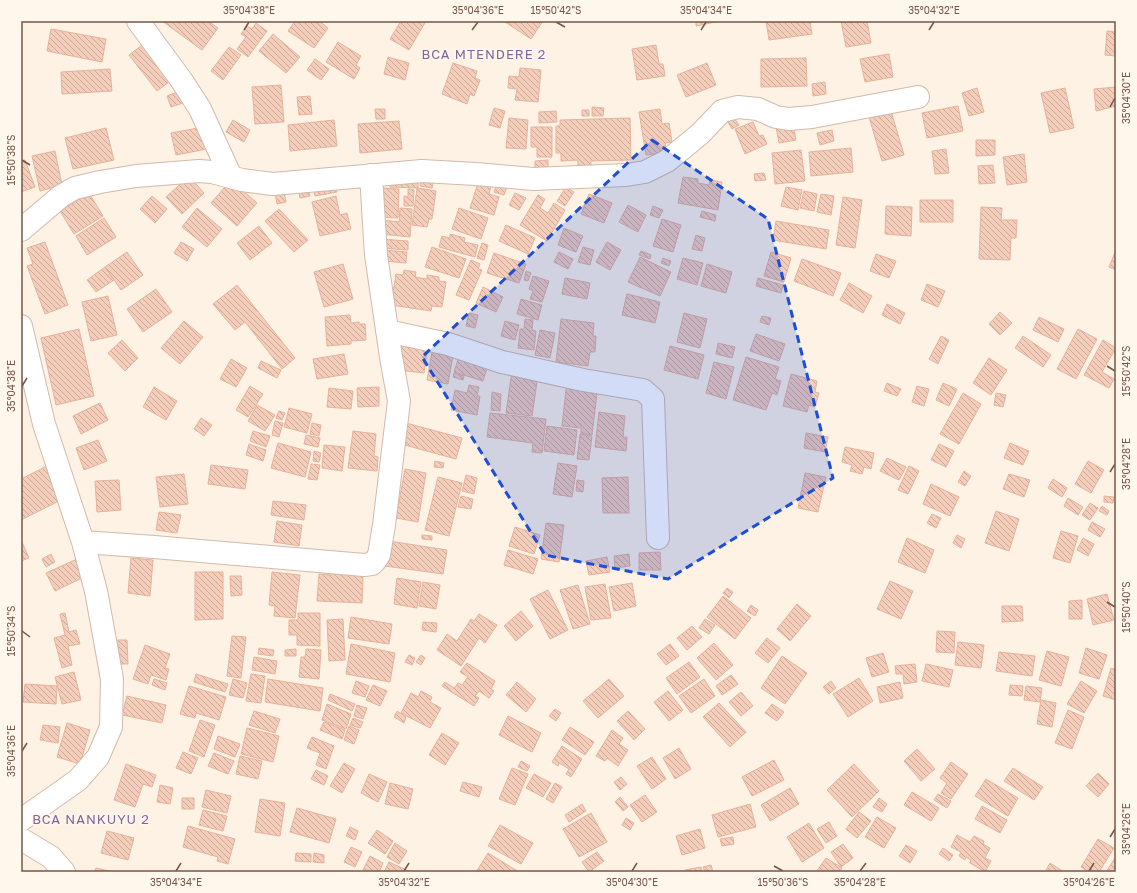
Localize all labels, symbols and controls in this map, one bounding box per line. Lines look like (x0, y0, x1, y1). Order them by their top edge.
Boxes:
text: 35°04'38"E (223, 4, 275, 16)
text: 35°04'36"E (452, 4, 504, 16)
text: 15°50'42"S (531, 4, 581, 16)
text: 35°04'34"E (680, 4, 732, 16)
text: 35°04'32"E (908, 4, 960, 16)
district label: BCA MTENDERE 2 (422, 46, 546, 62)
text: 35°04'30"E (1120, 72, 1132, 124)
text: 15°50'38"S (5, 135, 17, 186)
text: 15°50'42"S (1120, 346, 1132, 396)
text: 35°04'38"E (5, 360, 17, 412)
text: 35°04'28"E (1120, 438, 1132, 490)
text: 15°50'40"S (1120, 581, 1132, 633)
text: 15°50'34"S (5, 606, 17, 657)
text: 35°04'36"E (5, 725, 17, 777)
text: 35°04'26"E (1120, 803, 1132, 855)
district label: BCA NANKUYU 2 (32, 811, 150, 827)
text: 35°04'34"E (150, 876, 202, 888)
text: 35°04'32"E (378, 876, 430, 888)
text: 35°04'30"E (606, 876, 658, 888)
text: 15°50'36"S (758, 876, 808, 888)
text: 35°04'28"E (834, 876, 886, 888)
text: 35°04'26"E (1063, 876, 1115, 888)

